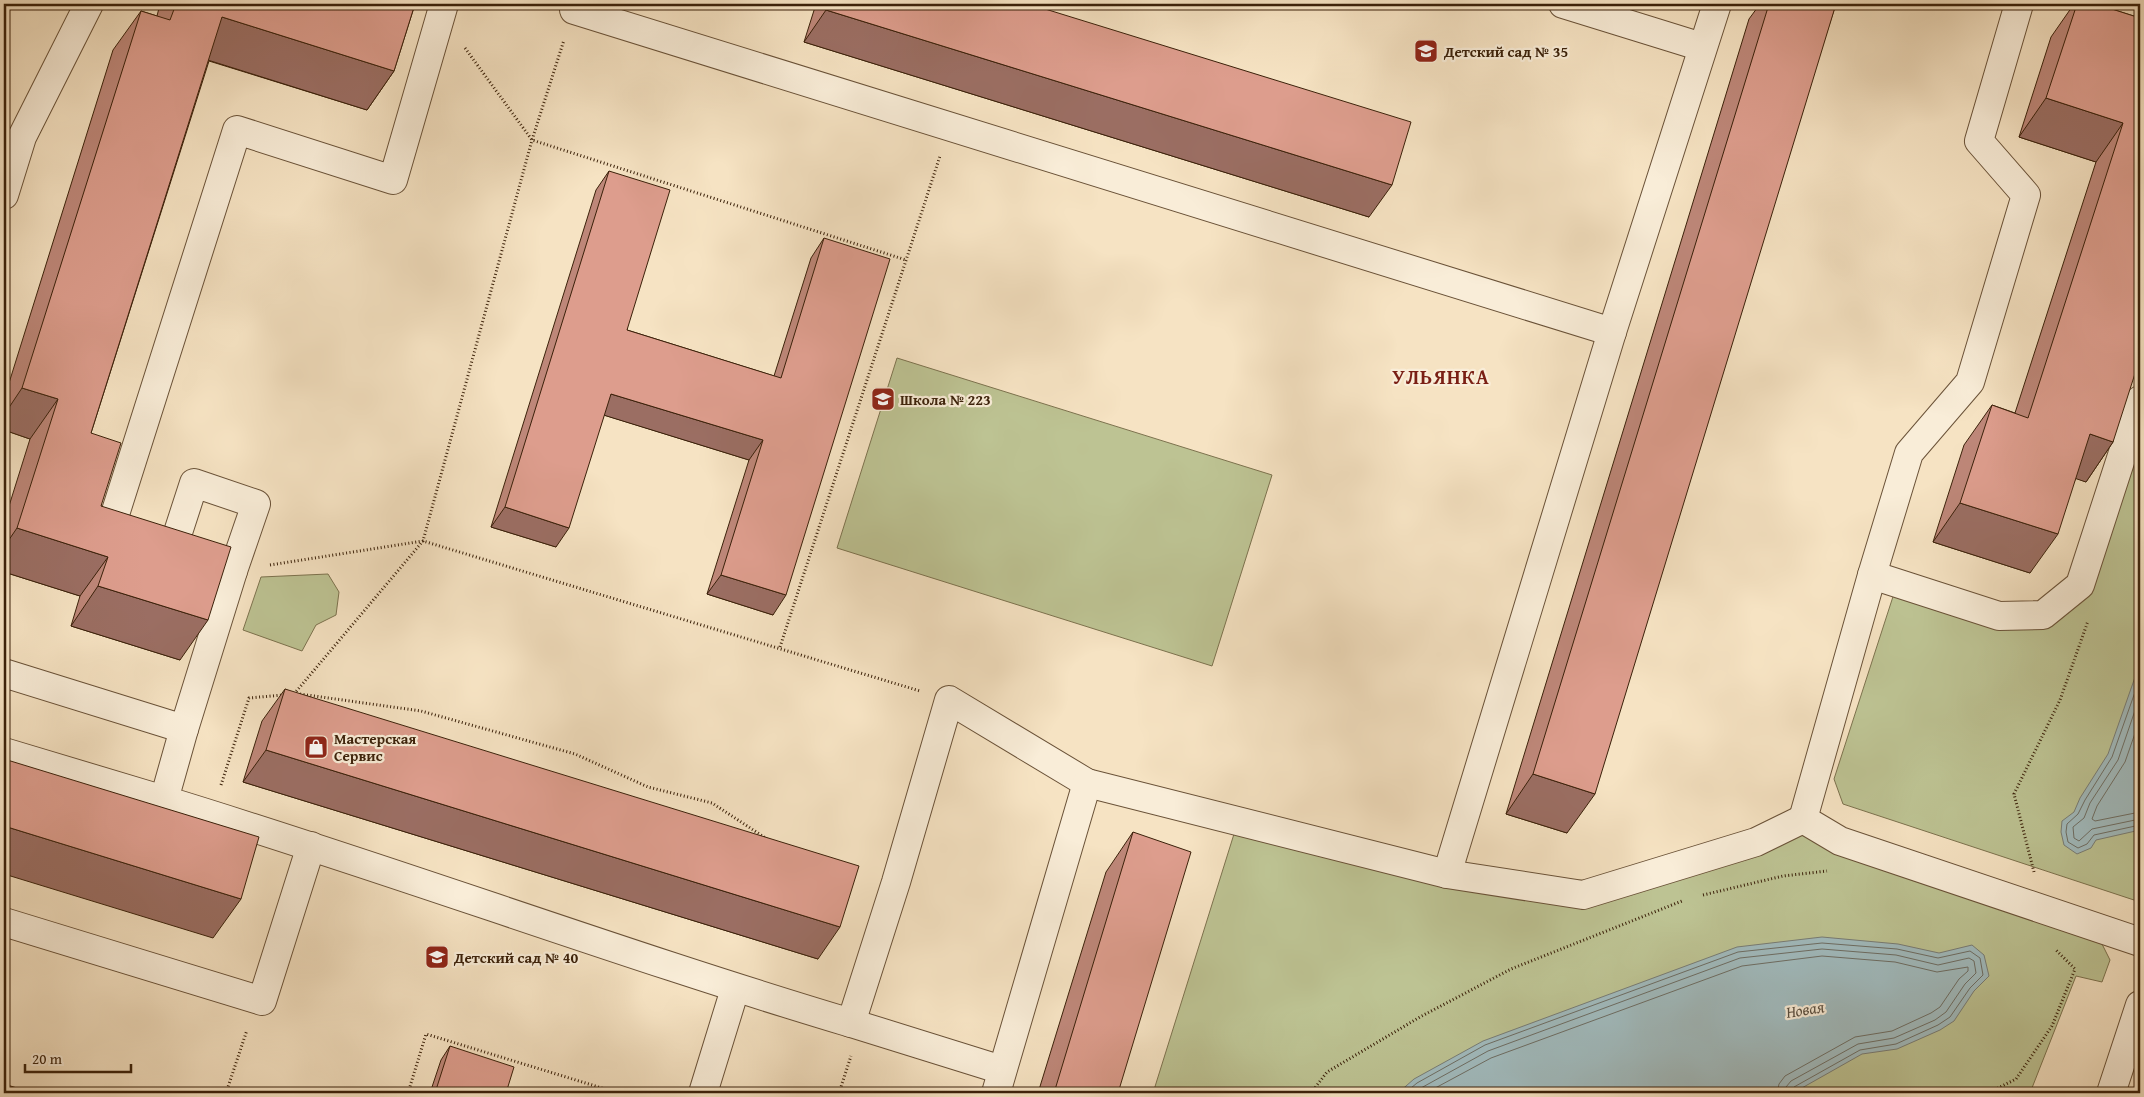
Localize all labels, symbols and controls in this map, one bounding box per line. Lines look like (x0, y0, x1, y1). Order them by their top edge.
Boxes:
school or university icon: Детский сад № 35 (1413, 38, 1439, 64)
place label: Детский сад № 35 (1443, 41, 1568, 62)
district label: УЛЬЯНКА (1392, 362, 1490, 391)
school or university icon: Школа № 223 (870, 386, 896, 412)
place label: Школа № 223 (900, 389, 991, 410)
place label: Мастерская Сервис (334, 728, 416, 766)
shop icon: Мастерская Сервис (303, 734, 329, 760)
school or university icon: Детский сад № 40 (424, 944, 450, 970)
place label: Детский сад № 40 (453, 947, 578, 968)
water label: Новая (1784, 994, 1826, 1024)
scale bar (25, 1042, 131, 1074)
text: 20 m (32, 1048, 63, 1069)

